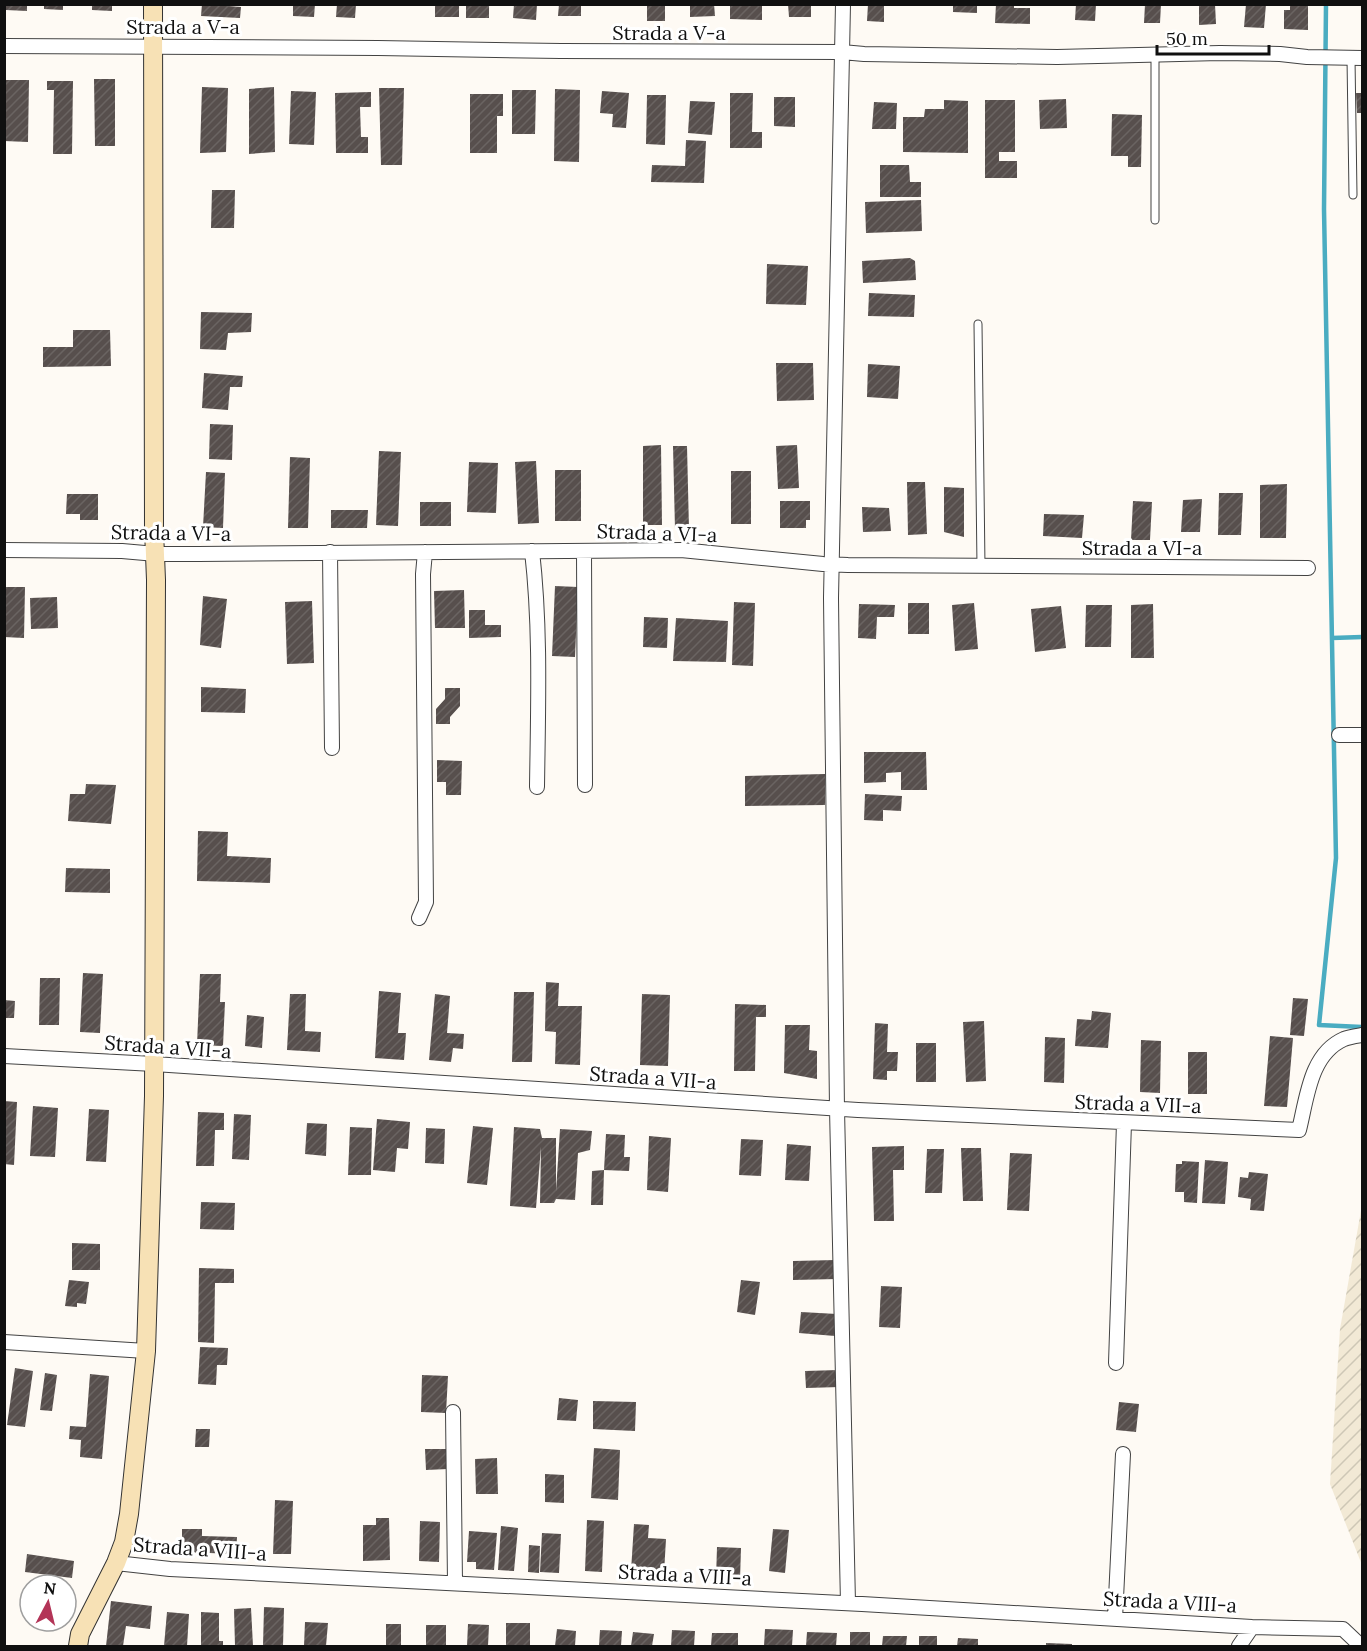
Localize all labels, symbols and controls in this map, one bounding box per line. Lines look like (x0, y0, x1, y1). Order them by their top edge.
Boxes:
street label: Strada a V-a (126, 14, 240, 39)
scale bar (1157, 18, 1270, 56)
street label: Strada a V-a (612, 20, 726, 45)
text: 50 m (1166, 27, 1208, 50)
street label: Strada a VI-a (596, 518, 718, 547)
street label: Strada a VI-a (111, 519, 231, 546)
street label: Strada a VI-a (1082, 535, 1202, 560)
street label: Strada a VII-a (104, 1030, 232, 1063)
street label: Strada a VII-a (589, 1061, 717, 1094)
street label: Strada a VII-a (1074, 1089, 1202, 1118)
street label: Strada a VIII-a (132, 1531, 268, 1566)
street label: Strada a VIII-a (618, 1559, 753, 1590)
north arrow (18, 1573, 78, 1633)
text: N (42, 1577, 57, 1599)
street label: Strada a VIII-a (1103, 1586, 1238, 1617)

